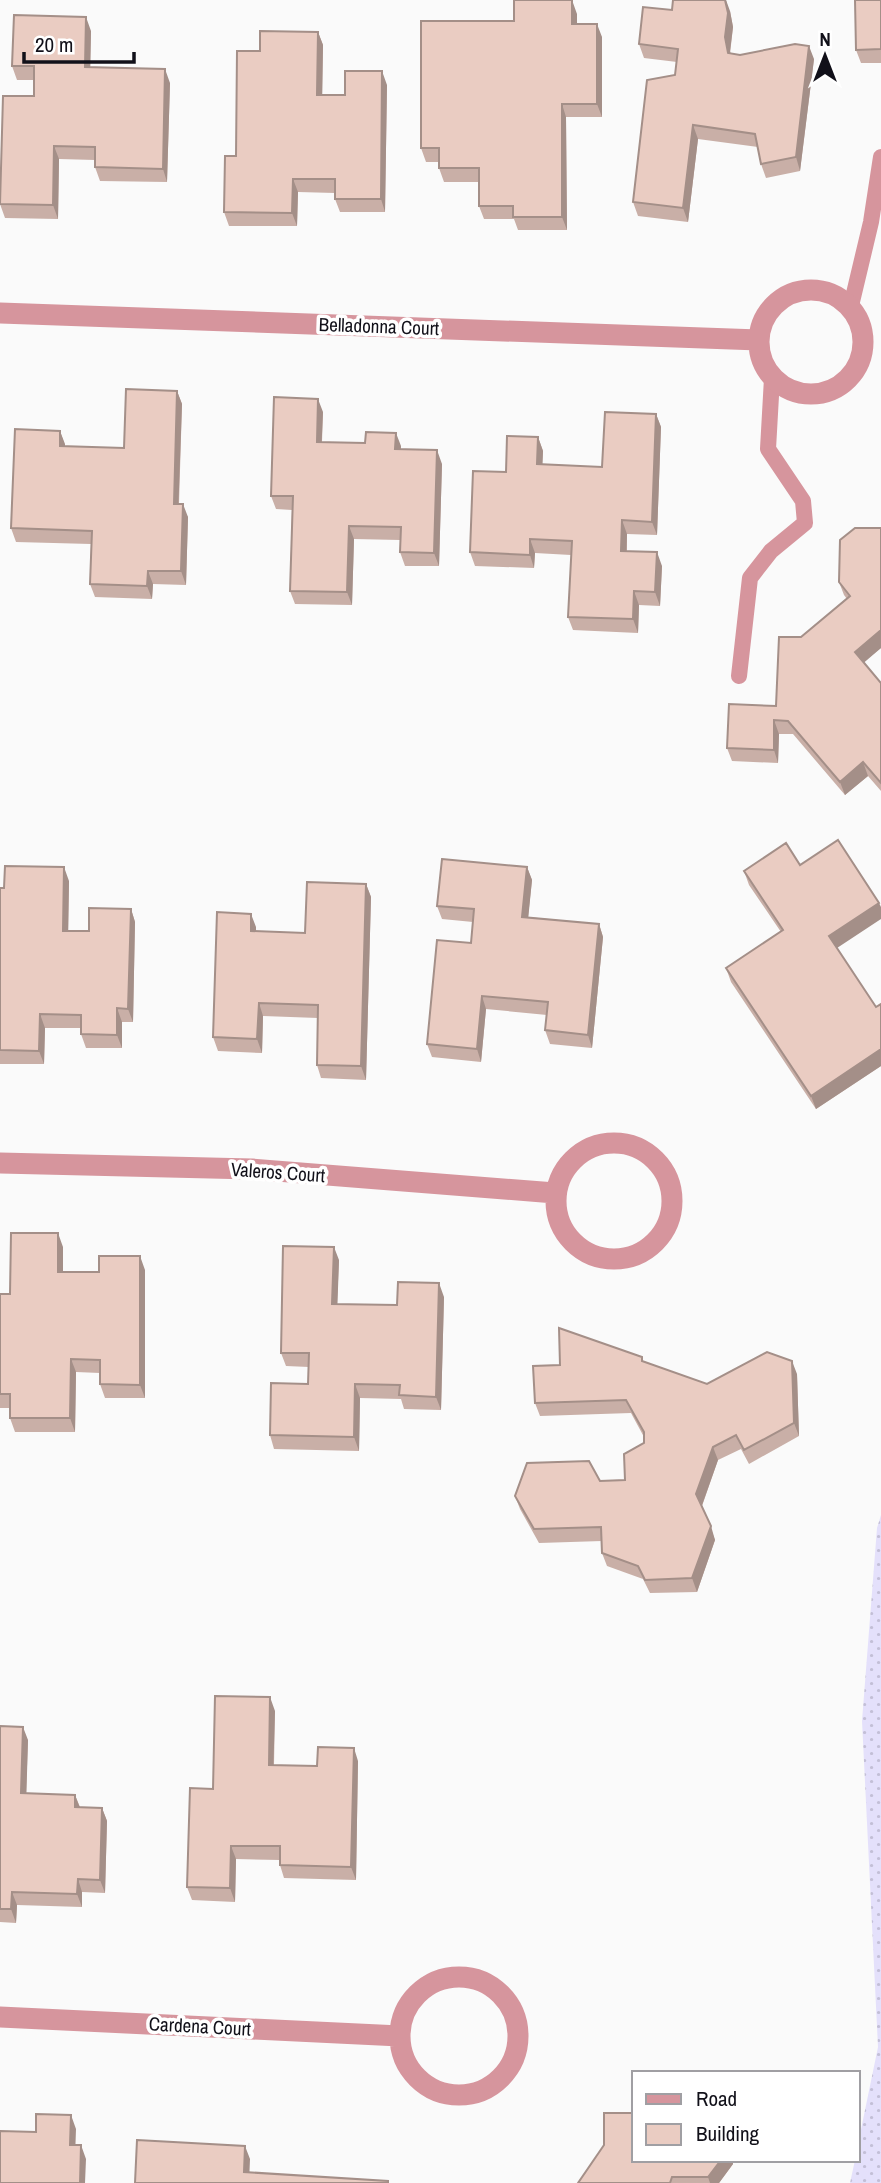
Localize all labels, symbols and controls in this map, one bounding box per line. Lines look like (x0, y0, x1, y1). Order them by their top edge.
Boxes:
scale bar (24, 21, 135, 65)
north arrow (790, 21, 860, 91)
text: N (819, 26, 831, 52)
text: 20 m (35, 30, 73, 59)
street label: Belladonna Court (318, 311, 440, 341)
street label: Valeros Court (230, 1156, 327, 1188)
street label: Cardena Court (148, 2010, 252, 2042)
legend (632, 2071, 860, 2162)
text: Road (696, 2084, 737, 2113)
text: Building (696, 2119, 760, 2148)

